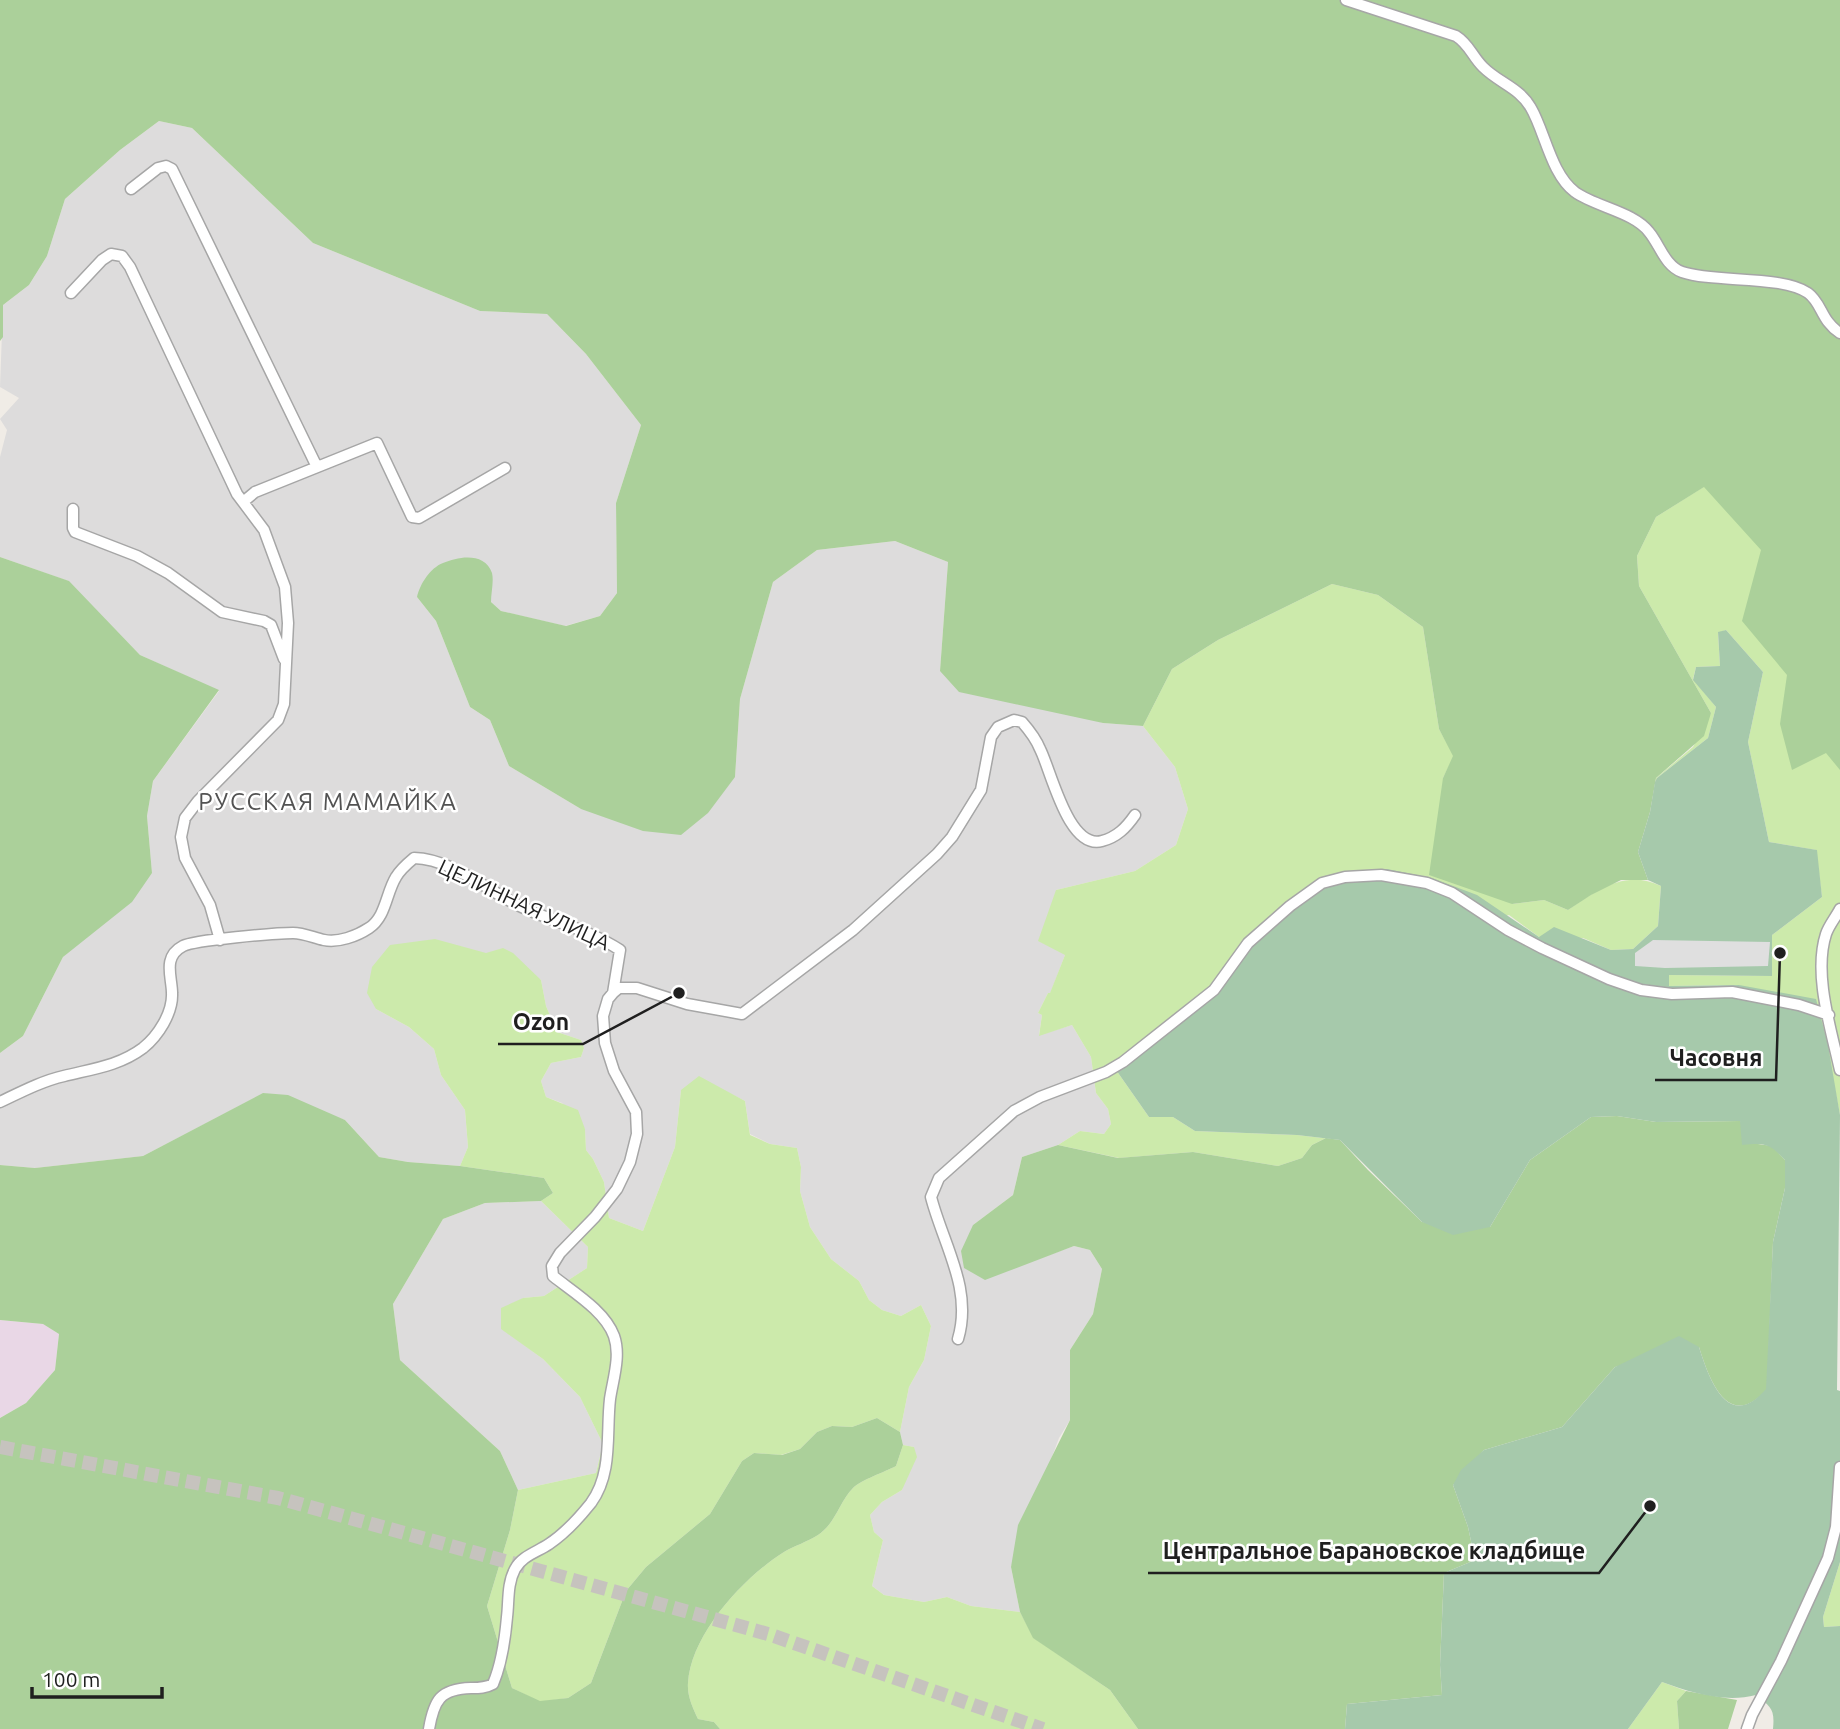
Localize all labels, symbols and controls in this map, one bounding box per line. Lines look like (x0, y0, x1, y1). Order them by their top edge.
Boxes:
district label: РУССКАЯ МАМАЙКА (198, 787, 458, 815)
street label: ЦЕЛИННАЯ УЛИЦА (435, 854, 614, 955)
callout: Ozon (498, 1000, 583, 1044)
text: Ozon (513, 1009, 569, 1034)
callout: Часовня (1655, 1036, 1776, 1080)
text: Часовня (1670, 1045, 1762, 1070)
callout: Центральное Барановское кладбище (1148, 1529, 1599, 1573)
text: Центральное Барановское кладбище (1163, 1538, 1585, 1563)
scale bar (32, 1656, 161, 1700)
text: 100 m (42, 1667, 100, 1691)

